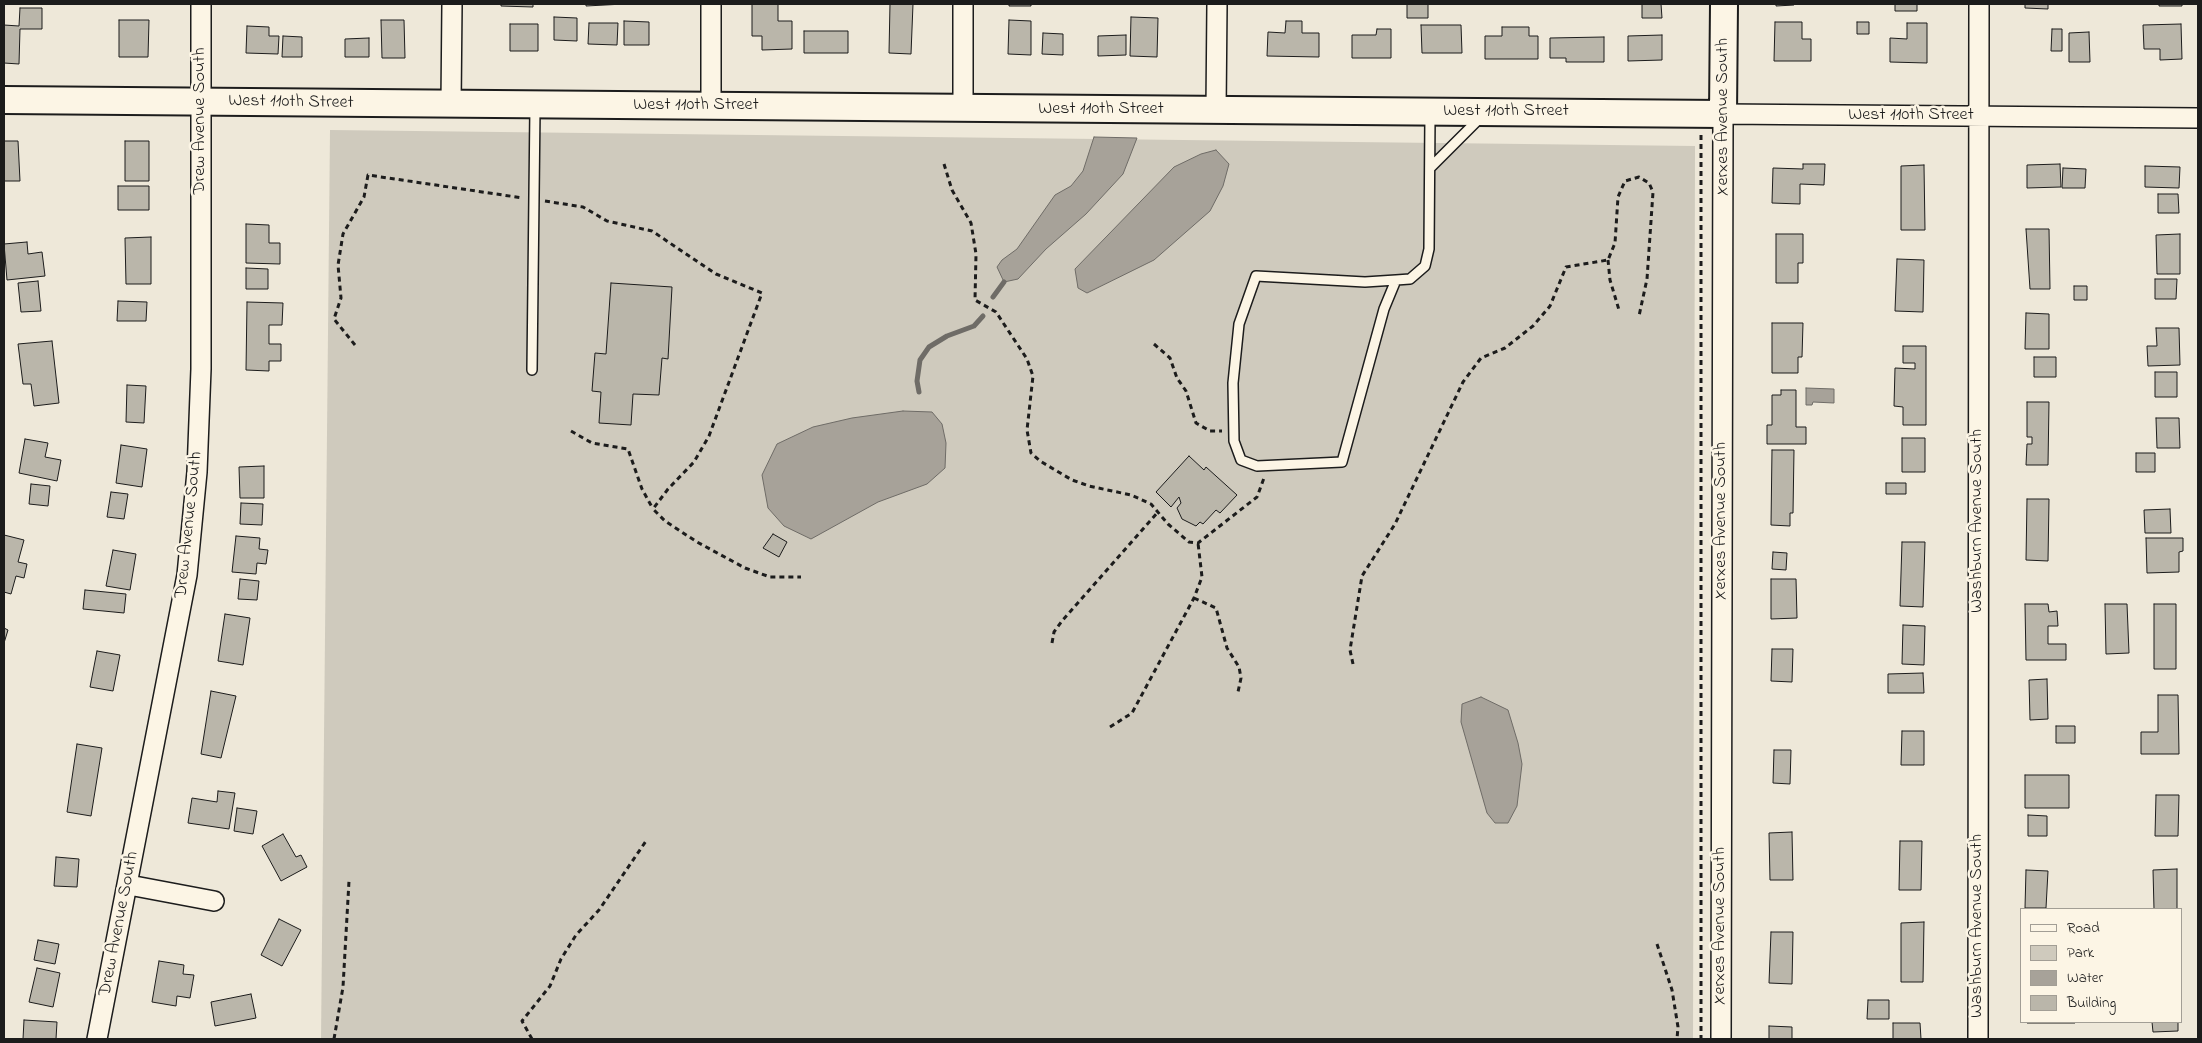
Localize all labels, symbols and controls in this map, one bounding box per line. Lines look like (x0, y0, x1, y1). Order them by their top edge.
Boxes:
street label: Xerxes Avenue South (1713, 38, 1735, 196)
street label: Drew Avenue South (190, 47, 212, 195)
street label: West 110th Street (228, 91, 354, 115)
street label: West 110th Street (633, 95, 759, 117)
street label: West 110th Street (1038, 99, 1164, 121)
street label: West 110th Street (1443, 101, 1569, 123)
street label: West 110th Street (1848, 105, 1974, 127)
street label: Washburn Avenue South (1967, 429, 1989, 613)
street label: Xerxes Avenue South (1711, 442, 1733, 600)
street label: Drew Avenue South (172, 451, 208, 599)
street label: Washburn Avenue South (1967, 834, 1989, 1018)
street label: Xerxes Avenue South (1710, 847, 1732, 1005)
street label: Drew Avenue South (95, 850, 145, 998)
legend (2020, 908, 2182, 1023)
text: Road (2067, 917, 2100, 939)
text: Park (2067, 942, 2094, 964)
text: Water (2067, 967, 2103, 989)
text: Building (2067, 992, 2116, 1014)

